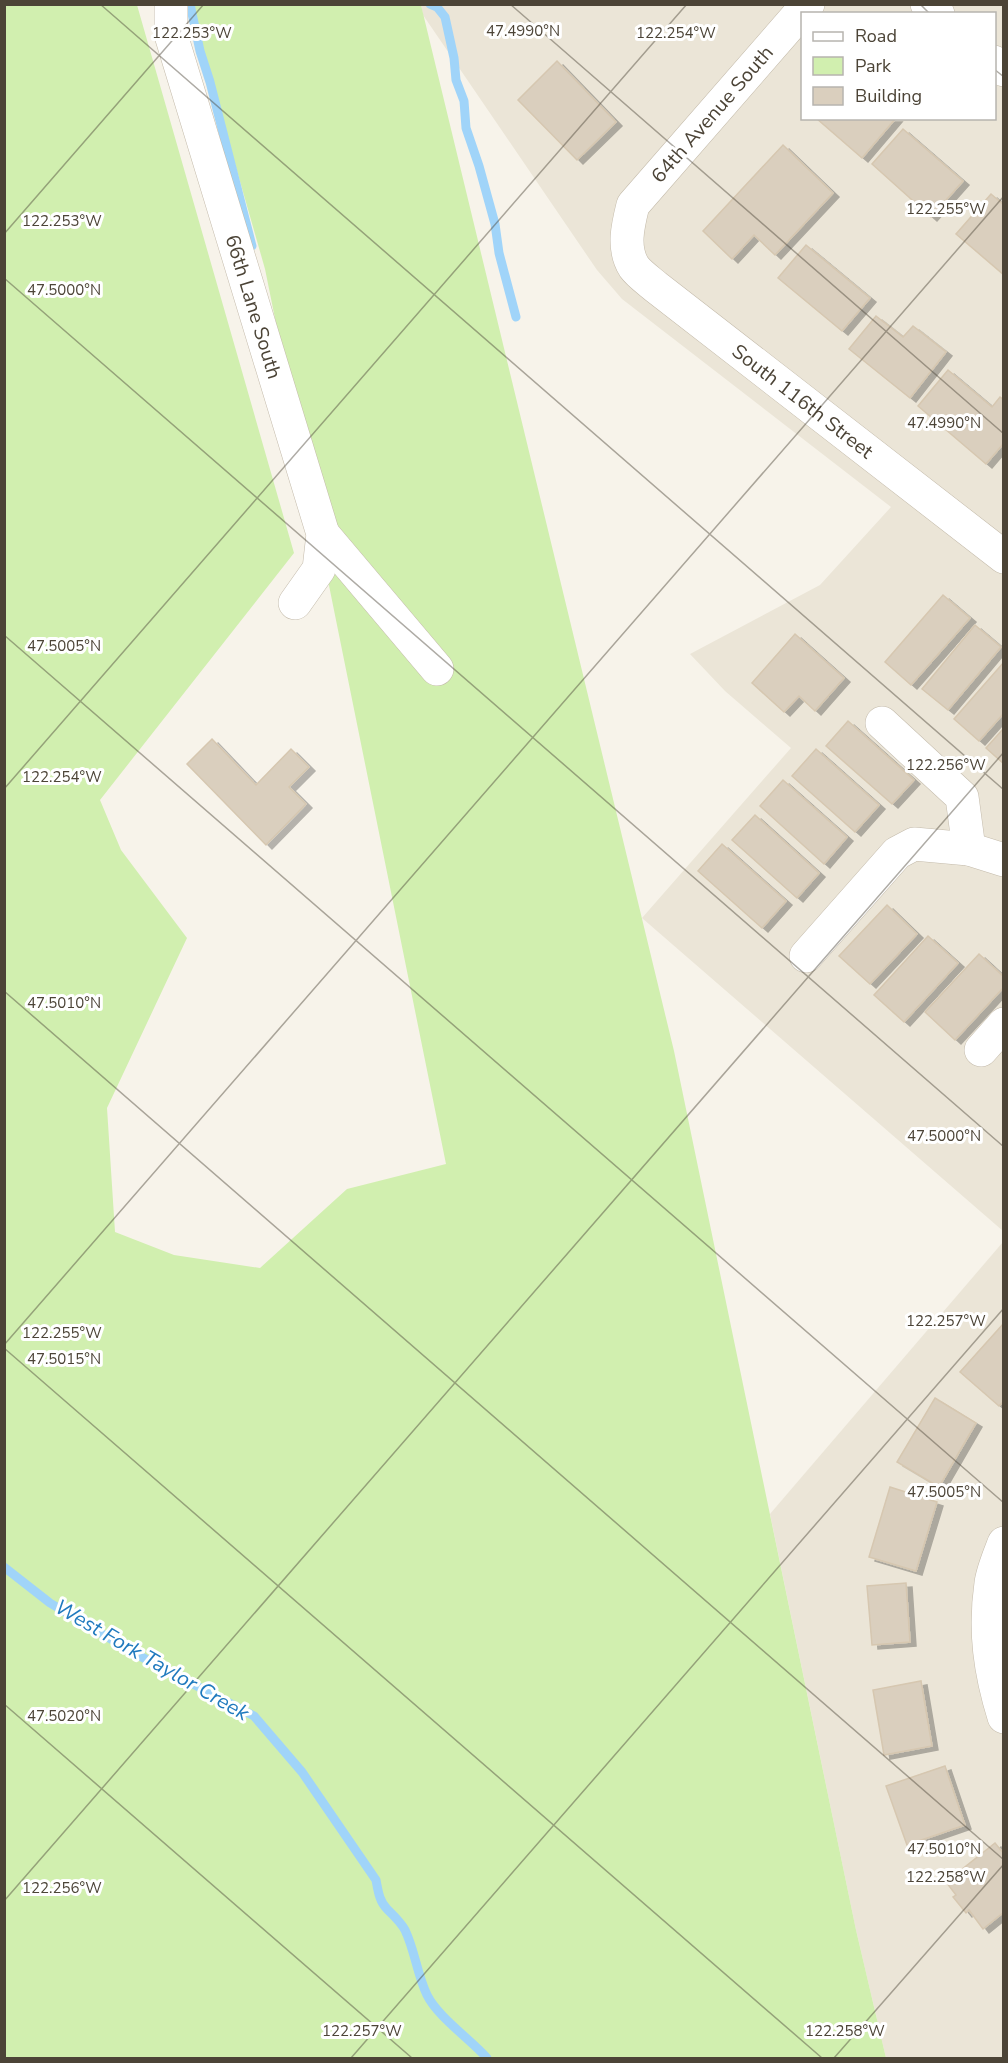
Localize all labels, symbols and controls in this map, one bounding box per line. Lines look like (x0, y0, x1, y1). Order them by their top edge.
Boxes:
legend (801, 12, 996, 120)
text: 47.4990°N (486, 21, 560, 41)
text: 122.253°W (152, 23, 232, 43)
text: 122.254°W (636, 23, 716, 43)
text: Road (855, 24, 897, 48)
street label: 64th Avenue South (645, 40, 780, 189)
text: Park (855, 54, 892, 78)
text: Building (855, 84, 922, 108)
text: 122.255°W (906, 199, 986, 219)
text: 122.253°W (22, 211, 102, 231)
street label: 66th Lane South (219, 232, 288, 382)
text: 47.5000°N (27, 280, 101, 300)
street label: South 116th Street (726, 338, 880, 465)
text: 47.4990°N (907, 413, 981, 433)
text: 47.5005°N (27, 636, 101, 656)
text: 122.256°W (906, 755, 986, 775)
text: 122.254°W (22, 767, 102, 787)
text: 47.5010°N (27, 993, 101, 1013)
text: 47.5000°N (907, 1126, 981, 1146)
text: 122.257°W (906, 1311, 986, 1331)
text: 122.255°W (22, 1323, 102, 1343)
text: 47.5015°N (27, 1349, 101, 1369)
text: 47.5005°N (907, 1482, 981, 1502)
water label: West Fork Taylor Creek (50, 1593, 255, 1727)
text: 47.5020°N (27, 1706, 101, 1726)
text: 47.5010°N (907, 1839, 981, 1859)
text: 122.258°W (906, 1867, 986, 1887)
text: 122.256°W (22, 1878, 102, 1898)
text: 122.257°W (322, 2021, 402, 2041)
text: 122.258°W (805, 2021, 885, 2041)

